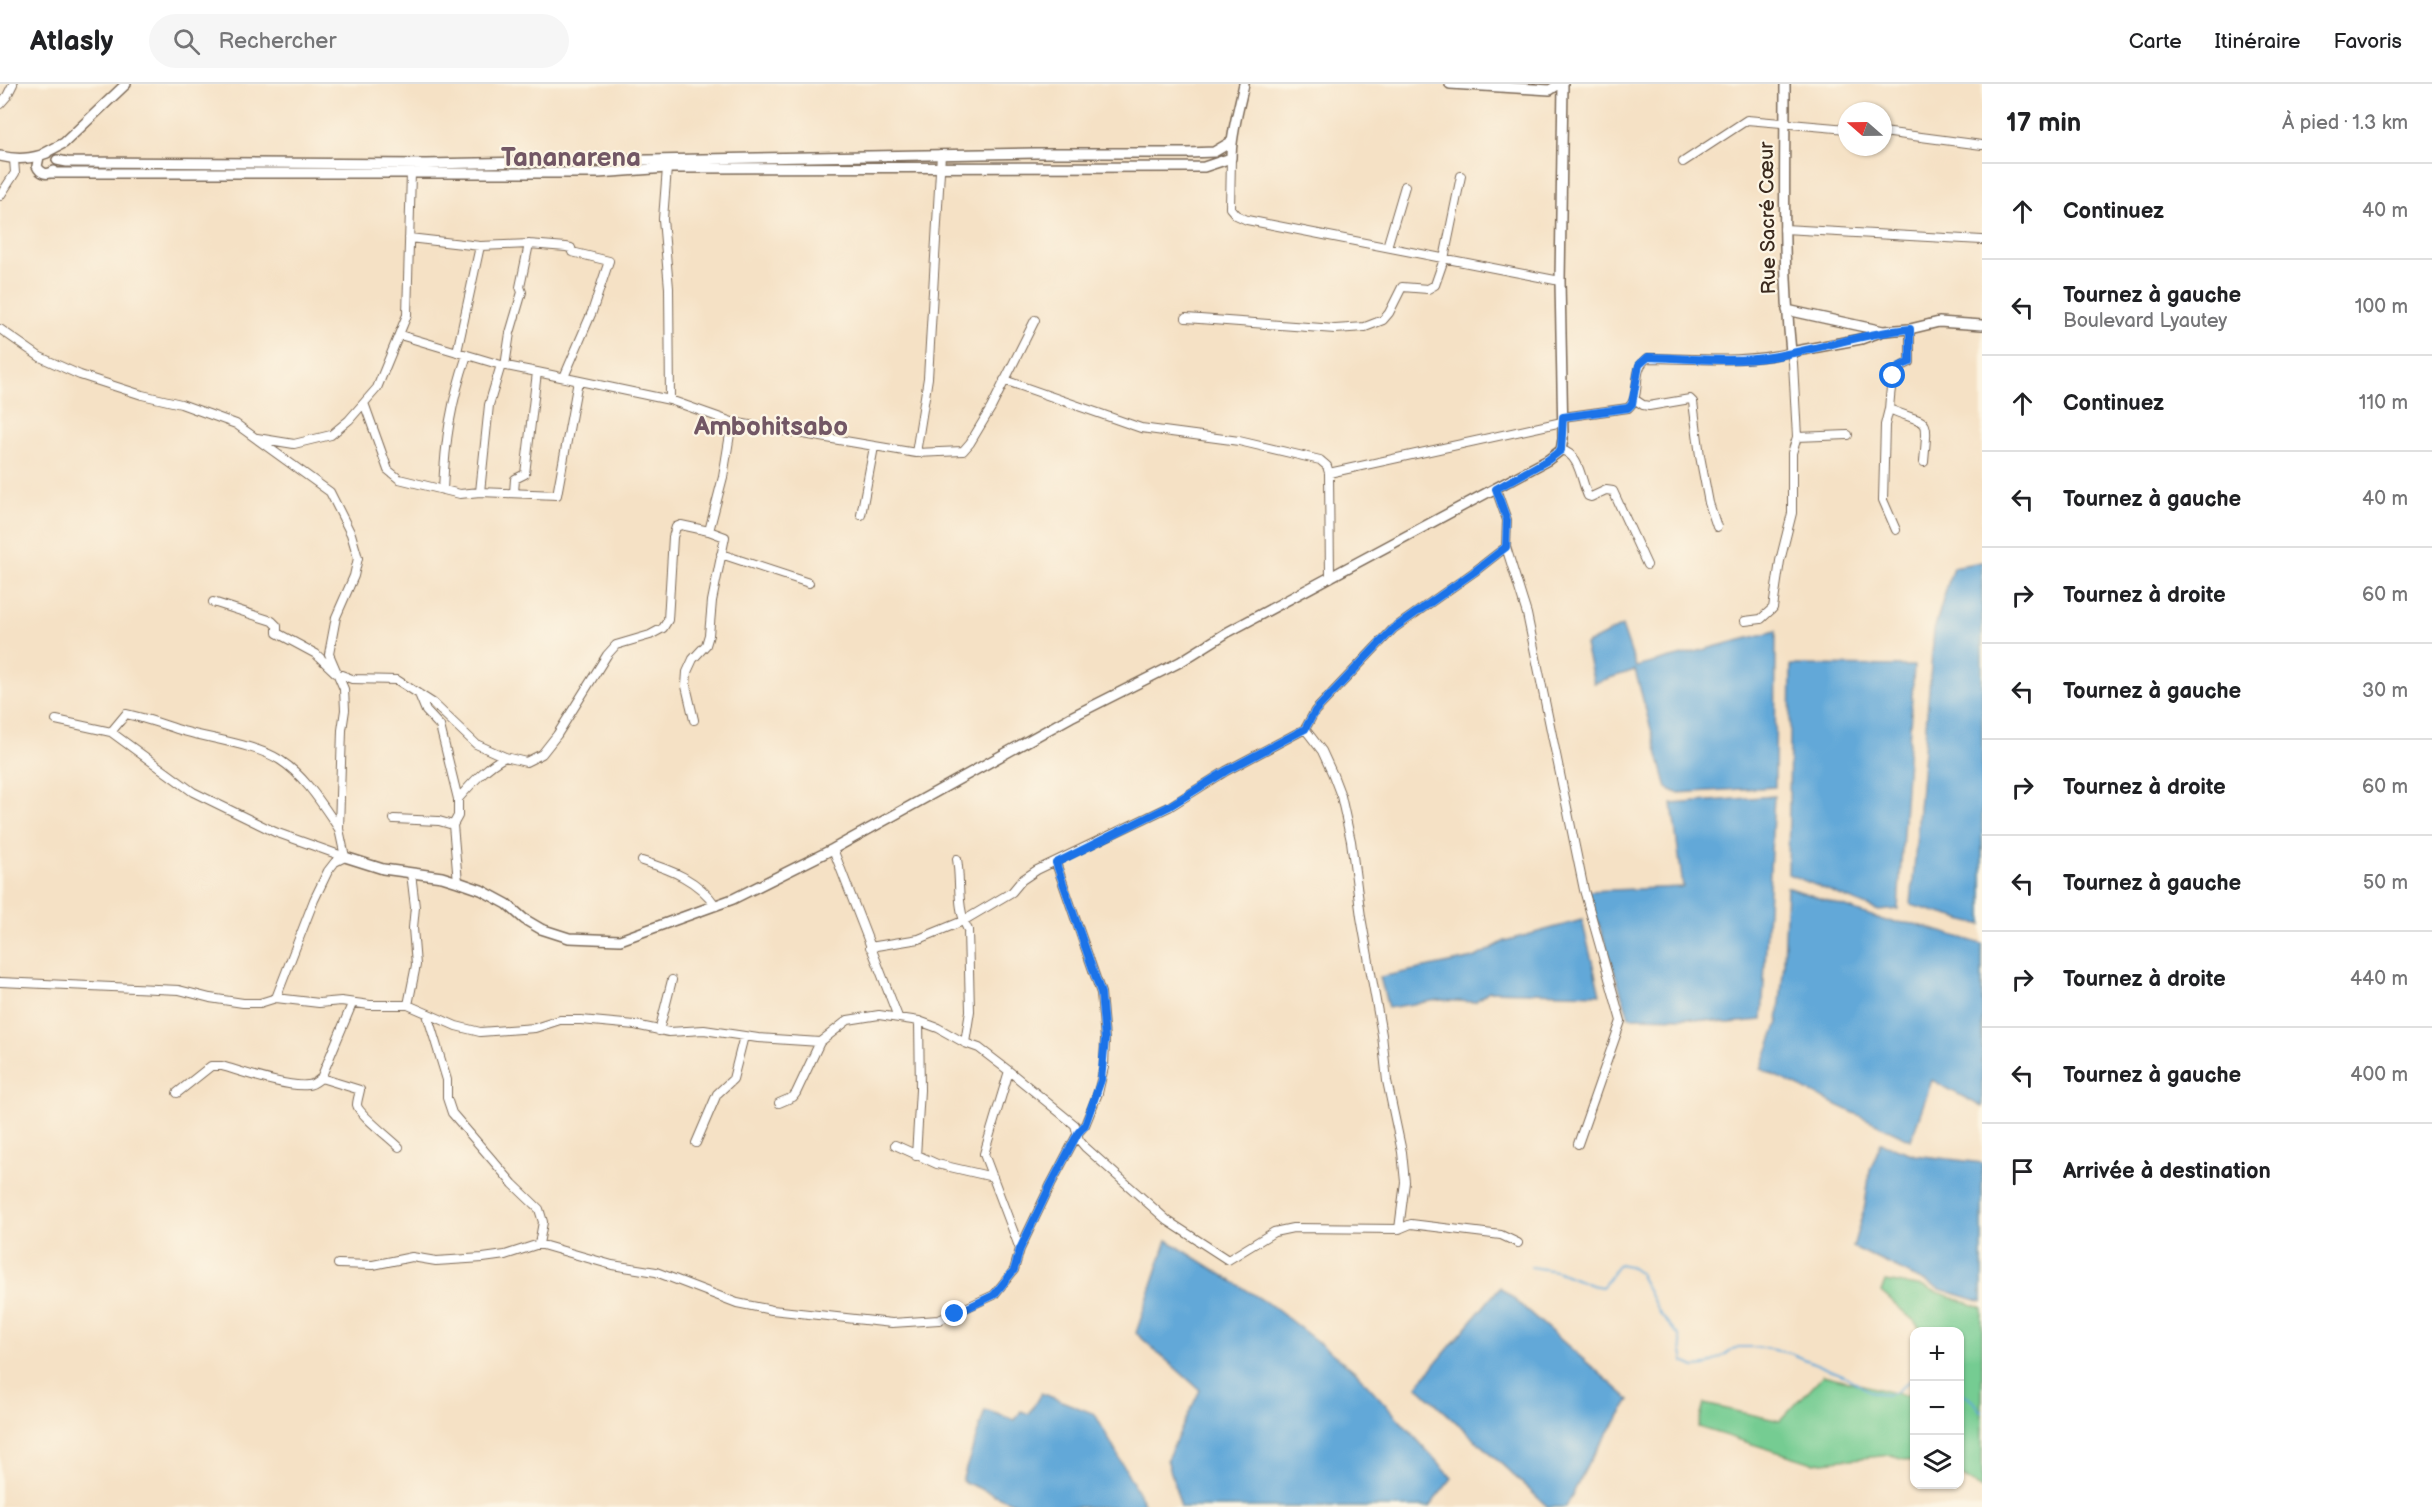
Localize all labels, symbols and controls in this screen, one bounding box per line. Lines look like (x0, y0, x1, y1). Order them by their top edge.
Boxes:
search box (149, 14, 569, 68)
text: Atlasly (30, 25, 113, 58)
icon: search (170, 25, 203, 58)
text: Rechercher (218, 28, 336, 55)
text: Carte (2129, 29, 2182, 54)
text: Itinéraire (2215, 29, 2301, 54)
text: Favoris (2334, 29, 2402, 54)
north arrow (1838, 102, 1892, 156)
text: 17 min (2006, 108, 2081, 139)
text: À pied · 1.3 km (2282, 111, 2408, 135)
street label: Rue Sacré Cœur (1755, 141, 1781, 295)
district label: Tananarena (501, 143, 641, 174)
icon: ahead (2006, 195, 2039, 228)
text: Continuez (2063, 198, 2164, 225)
text: 40 m (2362, 199, 2408, 223)
text: Tournez à gauche (2063, 282, 2241, 309)
icon: left (2006, 291, 2039, 324)
text: 100 m (2355, 295, 2408, 319)
text: Boulevard Lyautey (2063, 309, 2227, 333)
route start (1879, 362, 1905, 388)
icon: ahead (2006, 387, 2039, 420)
text: Continuez (2063, 390, 2164, 417)
text: 110 m (2359, 391, 2408, 415)
district label: Ambohitsabo (693, 412, 848, 443)
icon: left (2006, 483, 2039, 516)
text: Tournez à gauche (2063, 486, 2241, 513)
text: 40 m (2362, 487, 2408, 511)
icon: right (2006, 579, 2039, 612)
text: Tournez à droite (2063, 582, 2226, 609)
text: 60 m (2362, 583, 2408, 607)
icon: left (2006, 675, 2039, 708)
text: Tournez à gauche (2063, 678, 2241, 705)
text: 30 m (2362, 679, 2408, 703)
icon: right (2006, 771, 2039, 804)
text: Tournez à droite (2063, 774, 2226, 801)
text: 60 m (2362, 775, 2408, 799)
icon: left (2006, 867, 2039, 900)
text: Tournez à gauche (2063, 870, 2241, 897)
text: 50 m (2363, 871, 2408, 895)
icon: right (2006, 963, 2039, 996)
text: Tournez à droite (2063, 966, 2226, 993)
text: 440 m (2350, 967, 2408, 991)
icon: left (2006, 1059, 2039, 1092)
text: Tournez à gauche (2063, 1062, 2241, 1089)
text: 400 m (2350, 1063, 2408, 1087)
icon: arrive (2006, 1155, 2039, 1188)
text: Arrivée à destination (2063, 1158, 2271, 1185)
route end (941, 1300, 967, 1326)
map controls (1910, 1327, 1964, 1489)
button: + (1910, 1327, 1964, 1381)
button: − (1910, 1381, 1964, 1435)
button: layers (1910, 1435, 1964, 1489)

